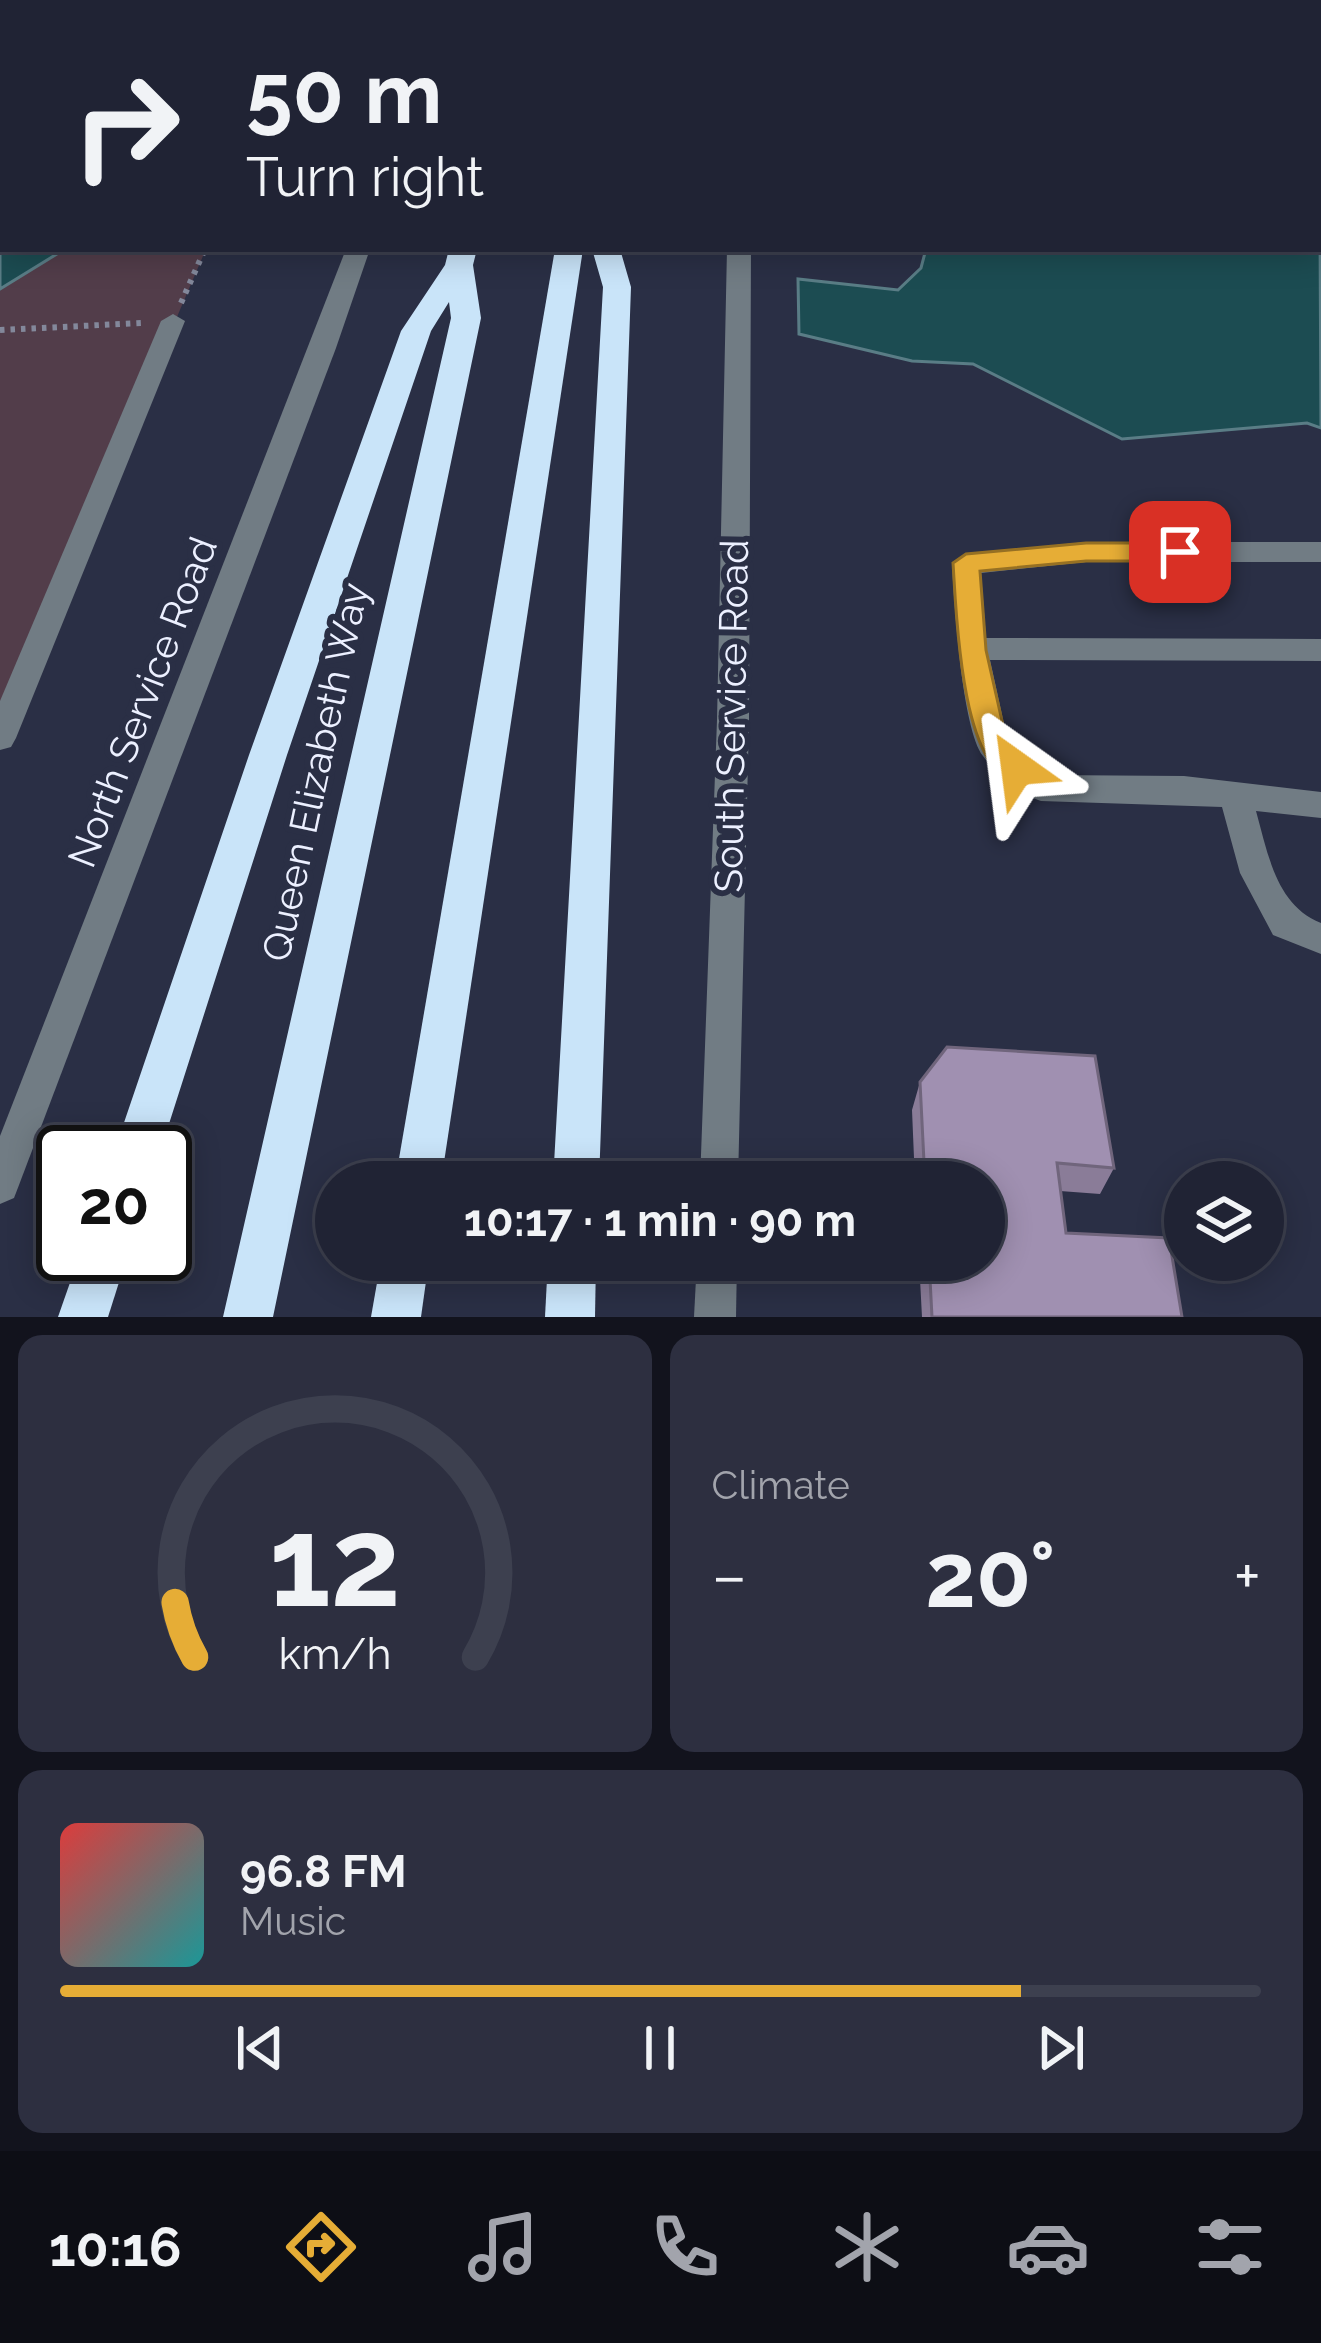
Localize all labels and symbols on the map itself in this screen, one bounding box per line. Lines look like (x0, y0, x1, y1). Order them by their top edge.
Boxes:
pin (1129, 501, 1231, 603)
street label: North Service Road (58, 531, 226, 873)
street label: South Service Road (705, 539, 757, 893)
street label: Queen Elizabeth Way (252, 579, 378, 965)
position arrow (954, 705, 1080, 831)
speed limit sign: 20 (36, 1125, 192, 1281)

